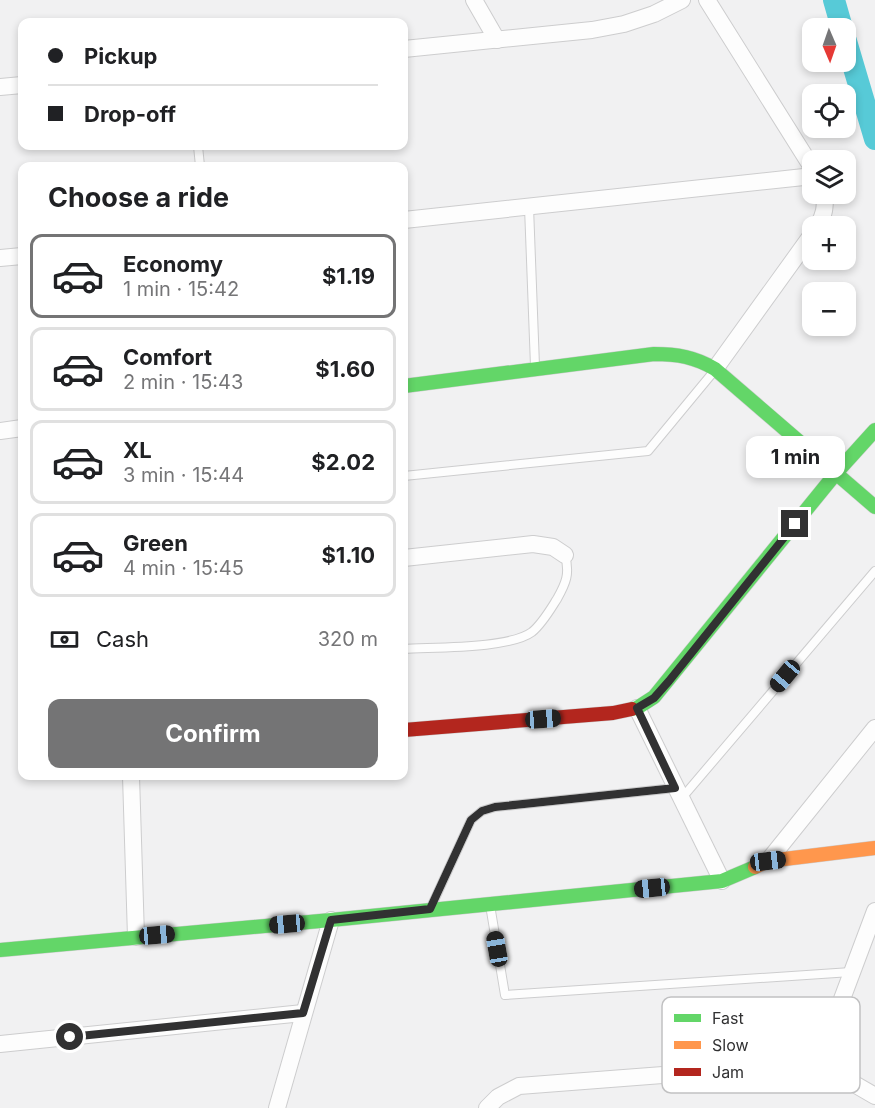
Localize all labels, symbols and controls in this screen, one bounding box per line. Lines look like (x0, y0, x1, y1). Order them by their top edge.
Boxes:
north arrow (802, 18, 856, 72)
map controls (802, 18, 856, 336)
text: Pickup (84, 43, 158, 69)
button: locate (802, 84, 856, 138)
text: Drop-off (84, 101, 176, 127)
button: layers (802, 150, 856, 204)
text: Choose a ride (48, 181, 229, 214)
button: + (802, 216, 856, 270)
icon: car (51, 249, 105, 303)
text: Economy (123, 251, 223, 277)
text: $1.19 (322, 263, 375, 289)
text: 1 min · 15:42 (123, 277, 239, 301)
button: − (802, 282, 856, 336)
icon: car (51, 342, 105, 396)
text: Comfort (123, 344, 212, 370)
text: $1.60 (315, 356, 375, 382)
text: 2 min · 15:43 (123, 370, 243, 394)
icon: car (51, 435, 105, 489)
text: XL (123, 437, 152, 463)
callout: 1 min (746, 437, 844, 479)
text: 1 min (771, 445, 820, 469)
text: $2.02 (311, 449, 375, 475)
text: 3 min · 15:44 (123, 463, 244, 487)
route end (781, 510, 808, 537)
icon: car (51, 528, 105, 582)
text: Green (123, 530, 188, 556)
text: $1.10 (321, 542, 375, 568)
text: 4 min · 15:45 (123, 556, 244, 580)
icon: cash (48, 623, 81, 656)
text: Cash (96, 626, 149, 652)
text: 320 m (318, 627, 378, 651)
car (767, 656, 803, 696)
button: Confirm (48, 699, 378, 768)
car (524, 709, 562, 729)
car (749, 850, 787, 872)
car (633, 877, 671, 899)
car (268, 913, 306, 935)
car (138, 924, 176, 946)
car (485, 930, 509, 968)
legend (662, 997, 860, 1093)
text: Fast (712, 1008, 744, 1028)
route start (56, 1023, 83, 1050)
text: Slow (712, 1035, 749, 1055)
text: Jam (712, 1062, 744, 1082)

